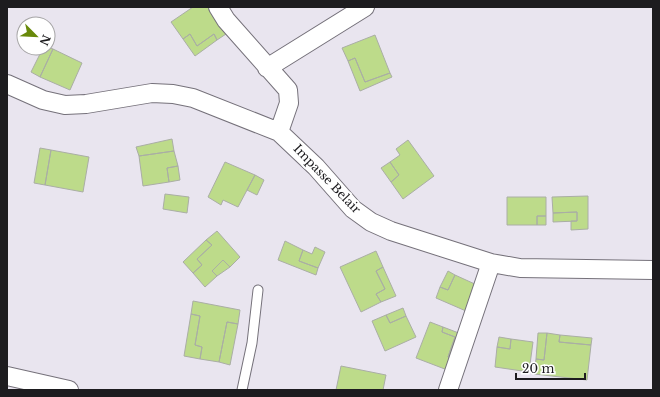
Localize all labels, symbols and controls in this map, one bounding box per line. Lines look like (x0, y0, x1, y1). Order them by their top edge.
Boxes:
north arrow (16, 16, 56, 56)
text: N (36, 32, 54, 48)
street label: Impasse Belair (291, 141, 364, 217)
scale bar (516, 355, 585, 381)
text: 20 m (522, 361, 554, 376)

